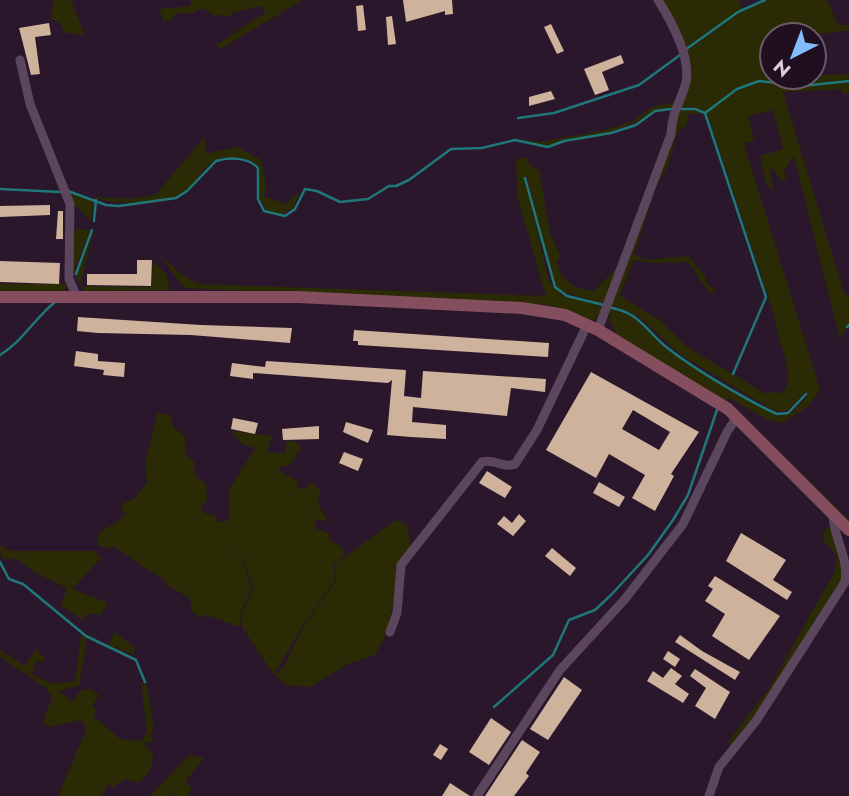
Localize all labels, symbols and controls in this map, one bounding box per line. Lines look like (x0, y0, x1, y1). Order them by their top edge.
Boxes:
north arrow (758, 21, 828, 91)
text: N (767, 53, 797, 83)

